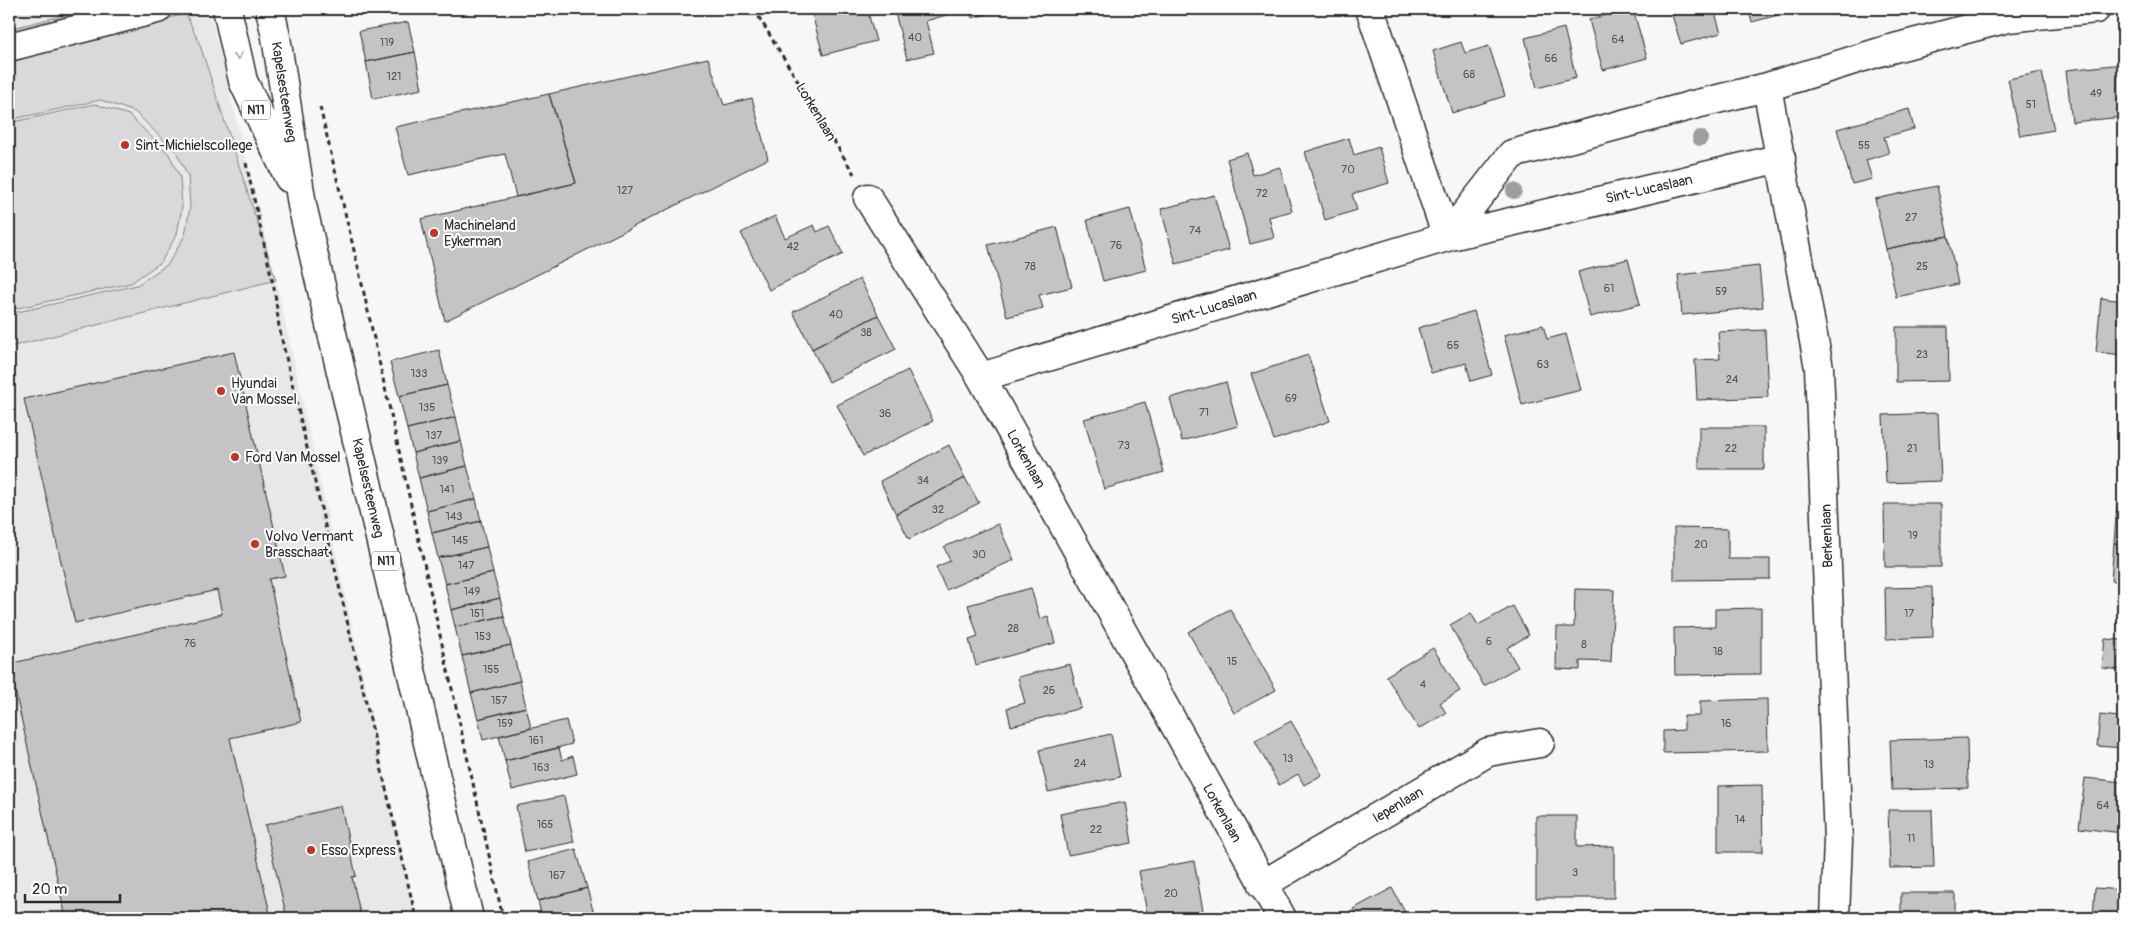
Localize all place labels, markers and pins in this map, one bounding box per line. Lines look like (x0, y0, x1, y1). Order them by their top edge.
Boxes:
place label: Sint-Michielscollege (135, 137, 253, 154)
marker: Sint-Michielscollege (119, 139, 131, 151)
place label: Machineland Eykerman (444, 217, 516, 250)
marker: Machineland Eykerman (428, 227, 440, 239)
place label: Hyundai Van Mossel (231, 375, 297, 408)
marker: Hyundai Van Mossel (215, 385, 227, 397)
place label: Ford Van Mossel (245, 449, 341, 466)
marker: Ford Van Mossel (229, 451, 241, 463)
place label: Volvo Vermant Brasschaat (265, 528, 354, 561)
marker: Volvo Vermant Brasschaat (249, 538, 261, 550)
place label: Esso Express (321, 842, 396, 859)
marker: Esso Express (305, 844, 317, 856)

